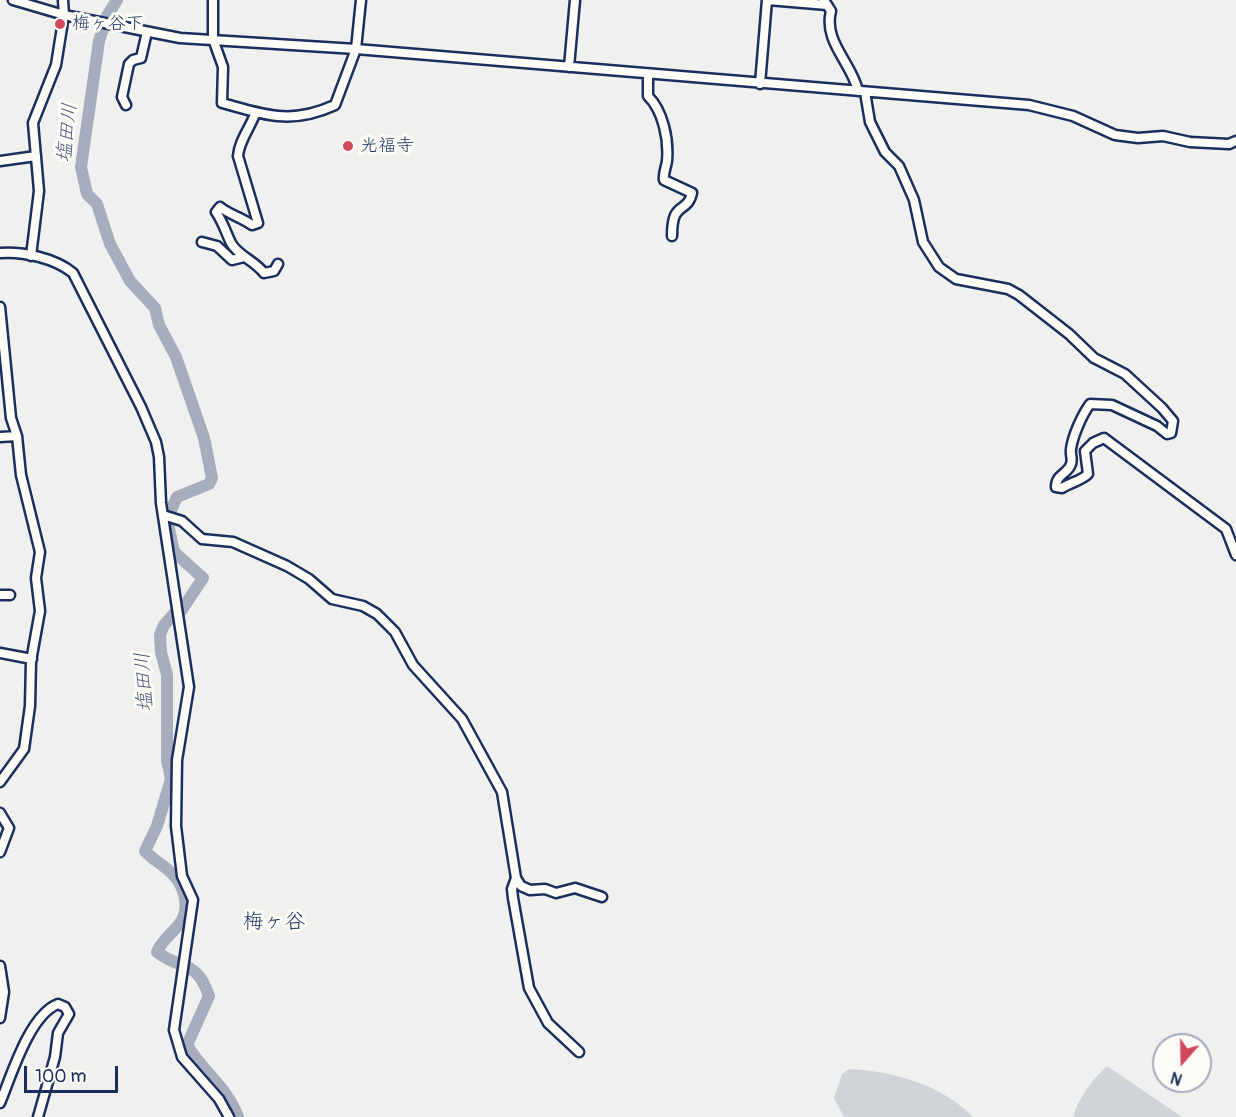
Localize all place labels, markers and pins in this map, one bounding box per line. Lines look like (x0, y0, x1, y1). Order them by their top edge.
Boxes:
place label: 梅ヶ谷下 (72, 13, 144, 35)
marker: 梅ヶ谷下 (53, 17, 67, 31)
place label: 光福寺 (360, 135, 414, 157)
marker: 光福寺 (341, 139, 355, 153)

